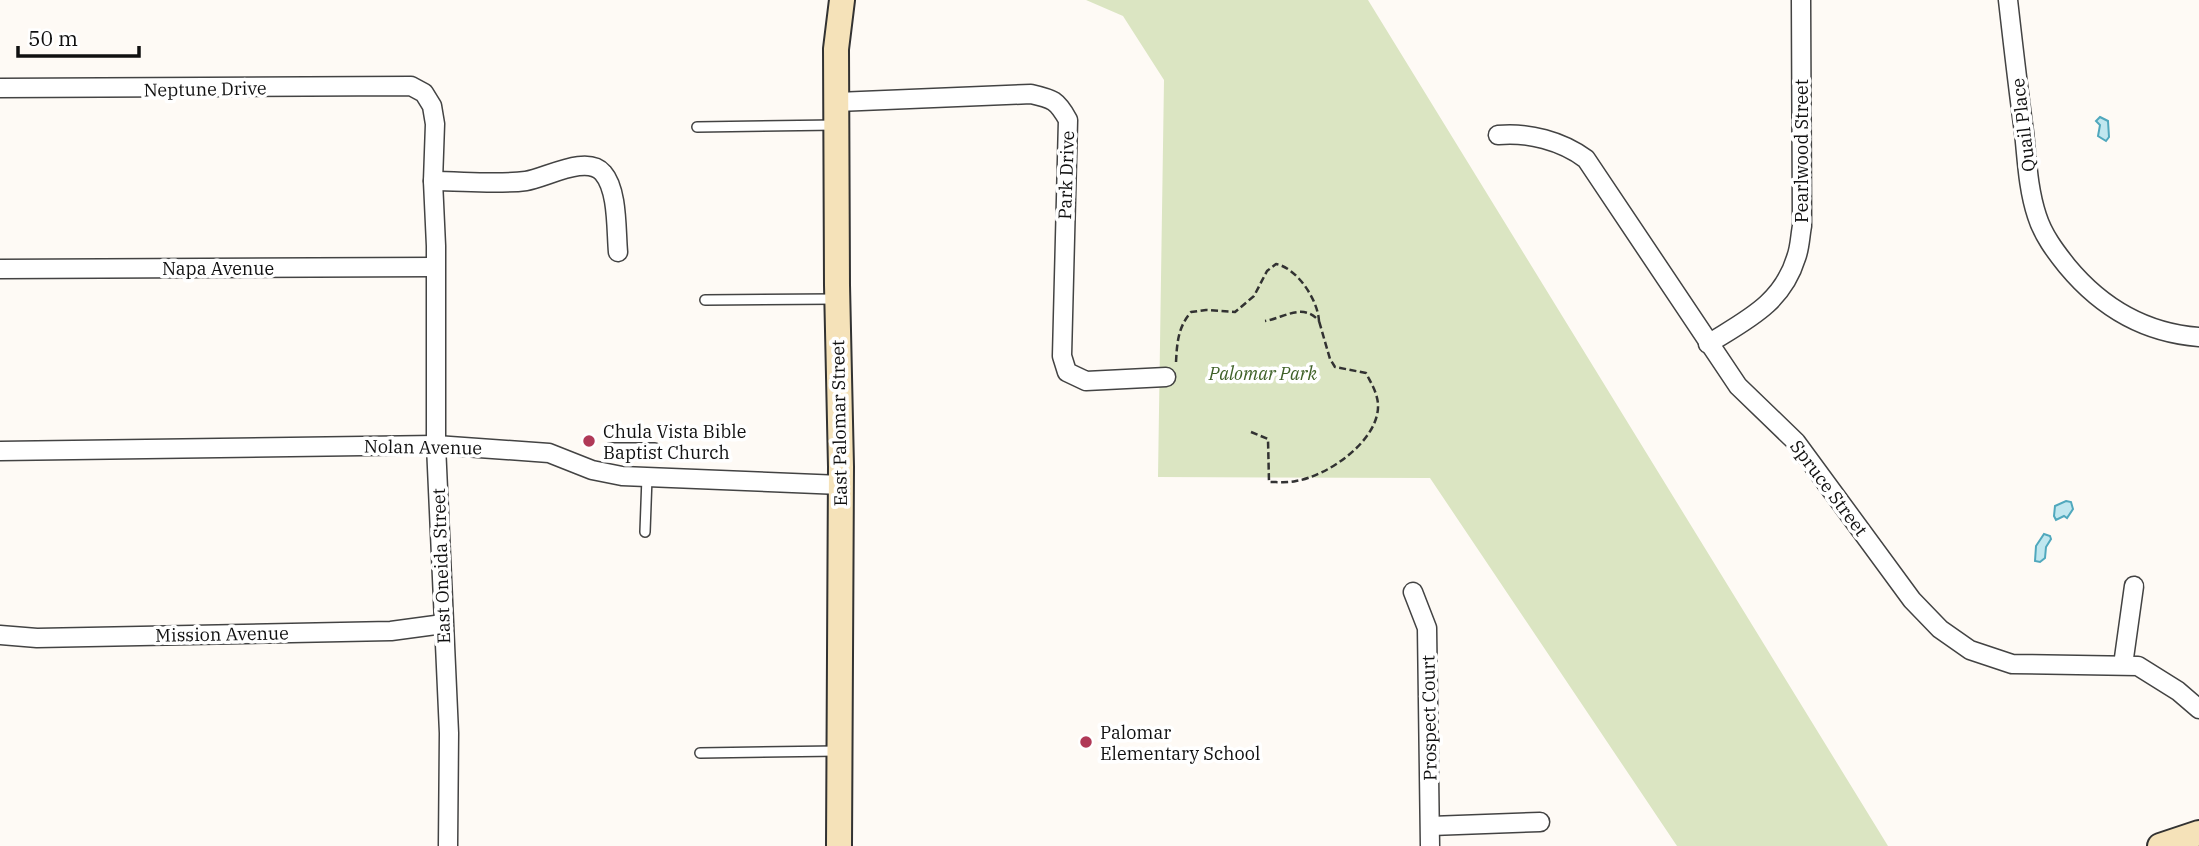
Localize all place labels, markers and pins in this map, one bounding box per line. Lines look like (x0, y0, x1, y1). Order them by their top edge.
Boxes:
place label: Chula Vista Bible Baptist Church (603, 420, 746, 464)
marker: Chula Vista Bible Baptist Church (581, 433, 597, 449)
place label: Palomar Elementary School (1100, 721, 1260, 765)
marker: Palomar Elementary School (1078, 734, 1094, 750)

